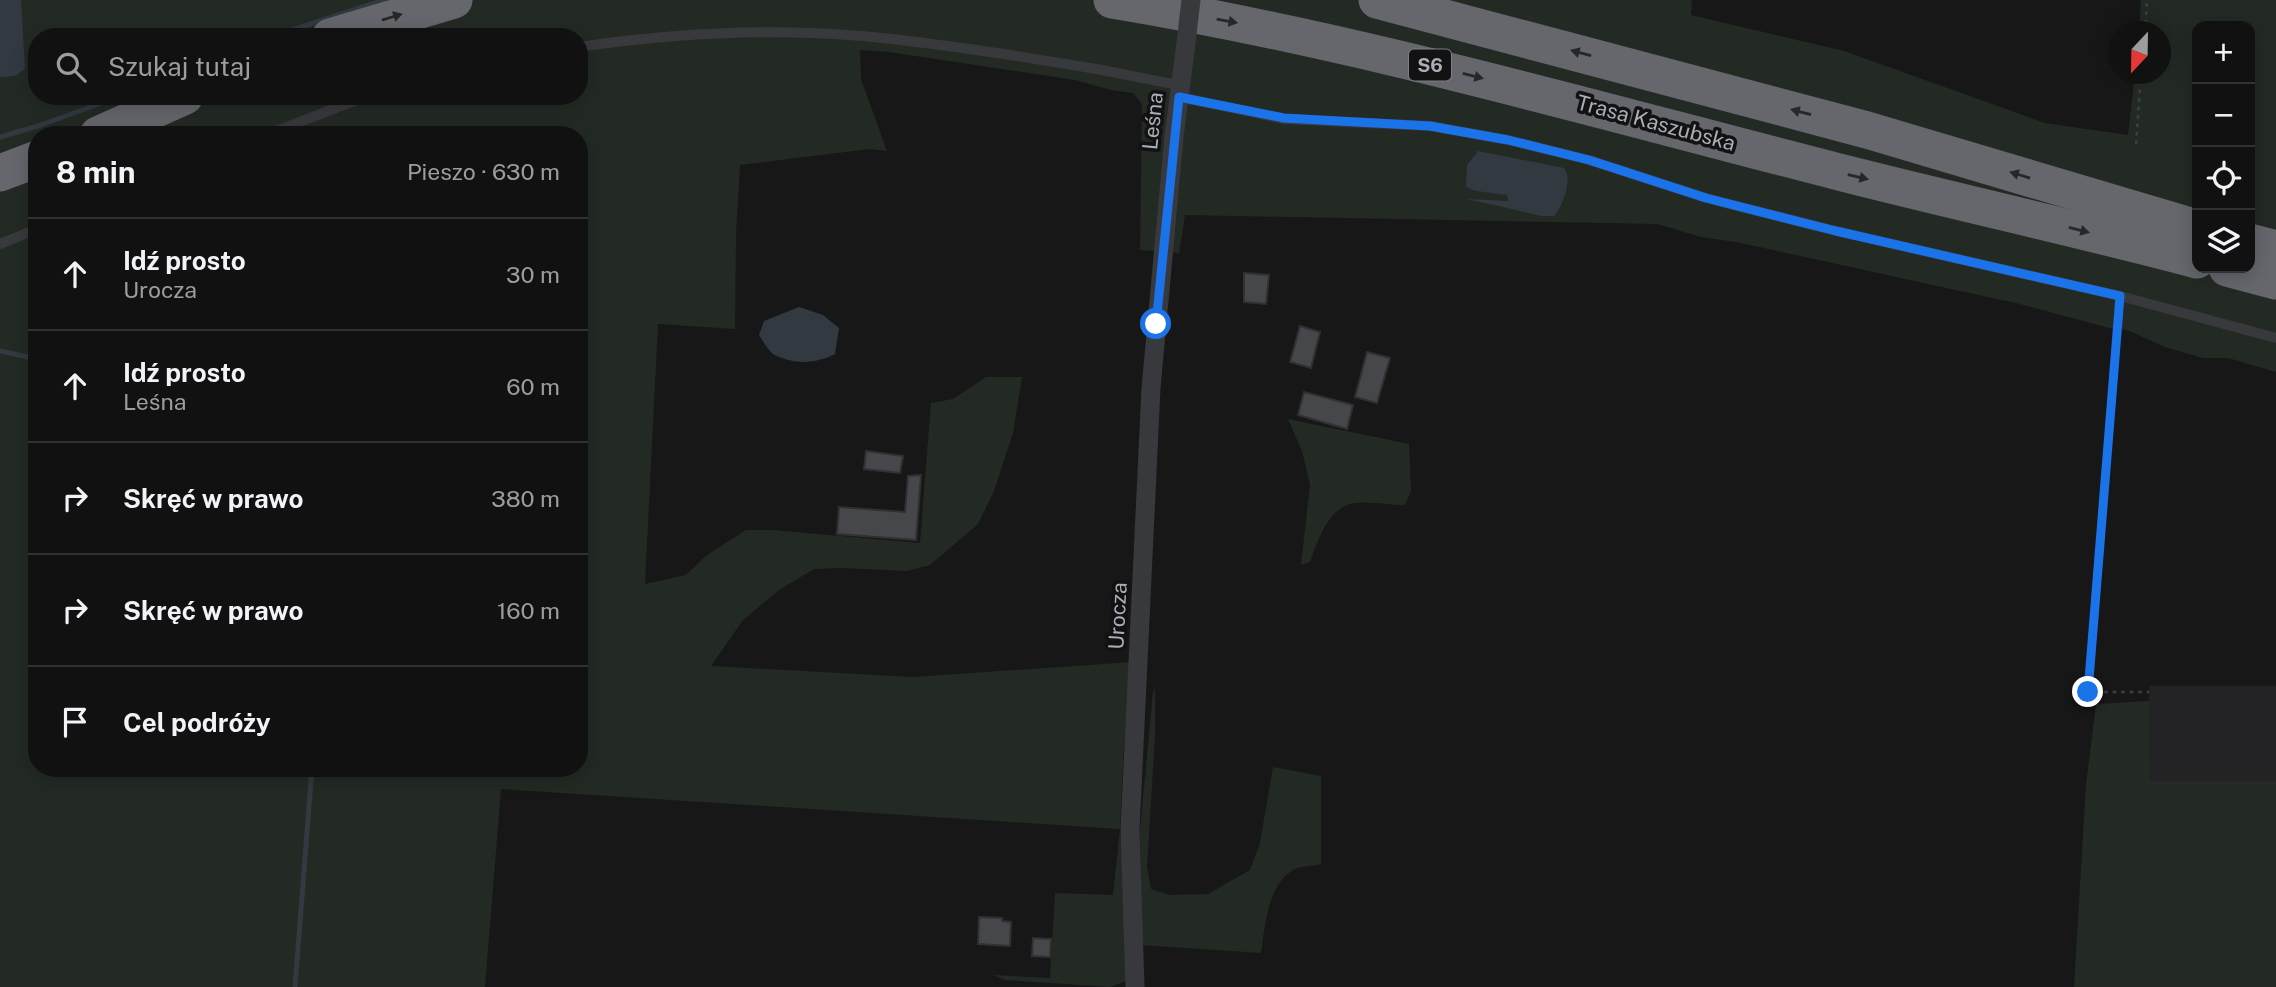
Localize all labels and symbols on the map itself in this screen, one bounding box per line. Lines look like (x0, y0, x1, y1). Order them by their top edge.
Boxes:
one-way arrow (381, 12, 402, 22)
one-way arrow (1216, 16, 1238, 27)
north arrow (2108, 21, 2171, 84)
one-way arrow (1570, 48, 1591, 58)
road number: S6 (1409, 50, 1451, 80)
one-way arrow (1462, 71, 1484, 82)
street label: Trasa Kaszubska (1574, 89, 1738, 156)
street label: Leśna (1137, 91, 1168, 151)
one-way arrow (1790, 106, 1812, 117)
one-way arrow (2009, 170, 2030, 180)
one-way arrow (1847, 171, 1869, 182)
one-way arrow (2068, 224, 2090, 235)
route start (1140, 308, 1171, 339)
street label: Urocza (1103, 582, 1132, 650)
route end (2072, 676, 2103, 707)

